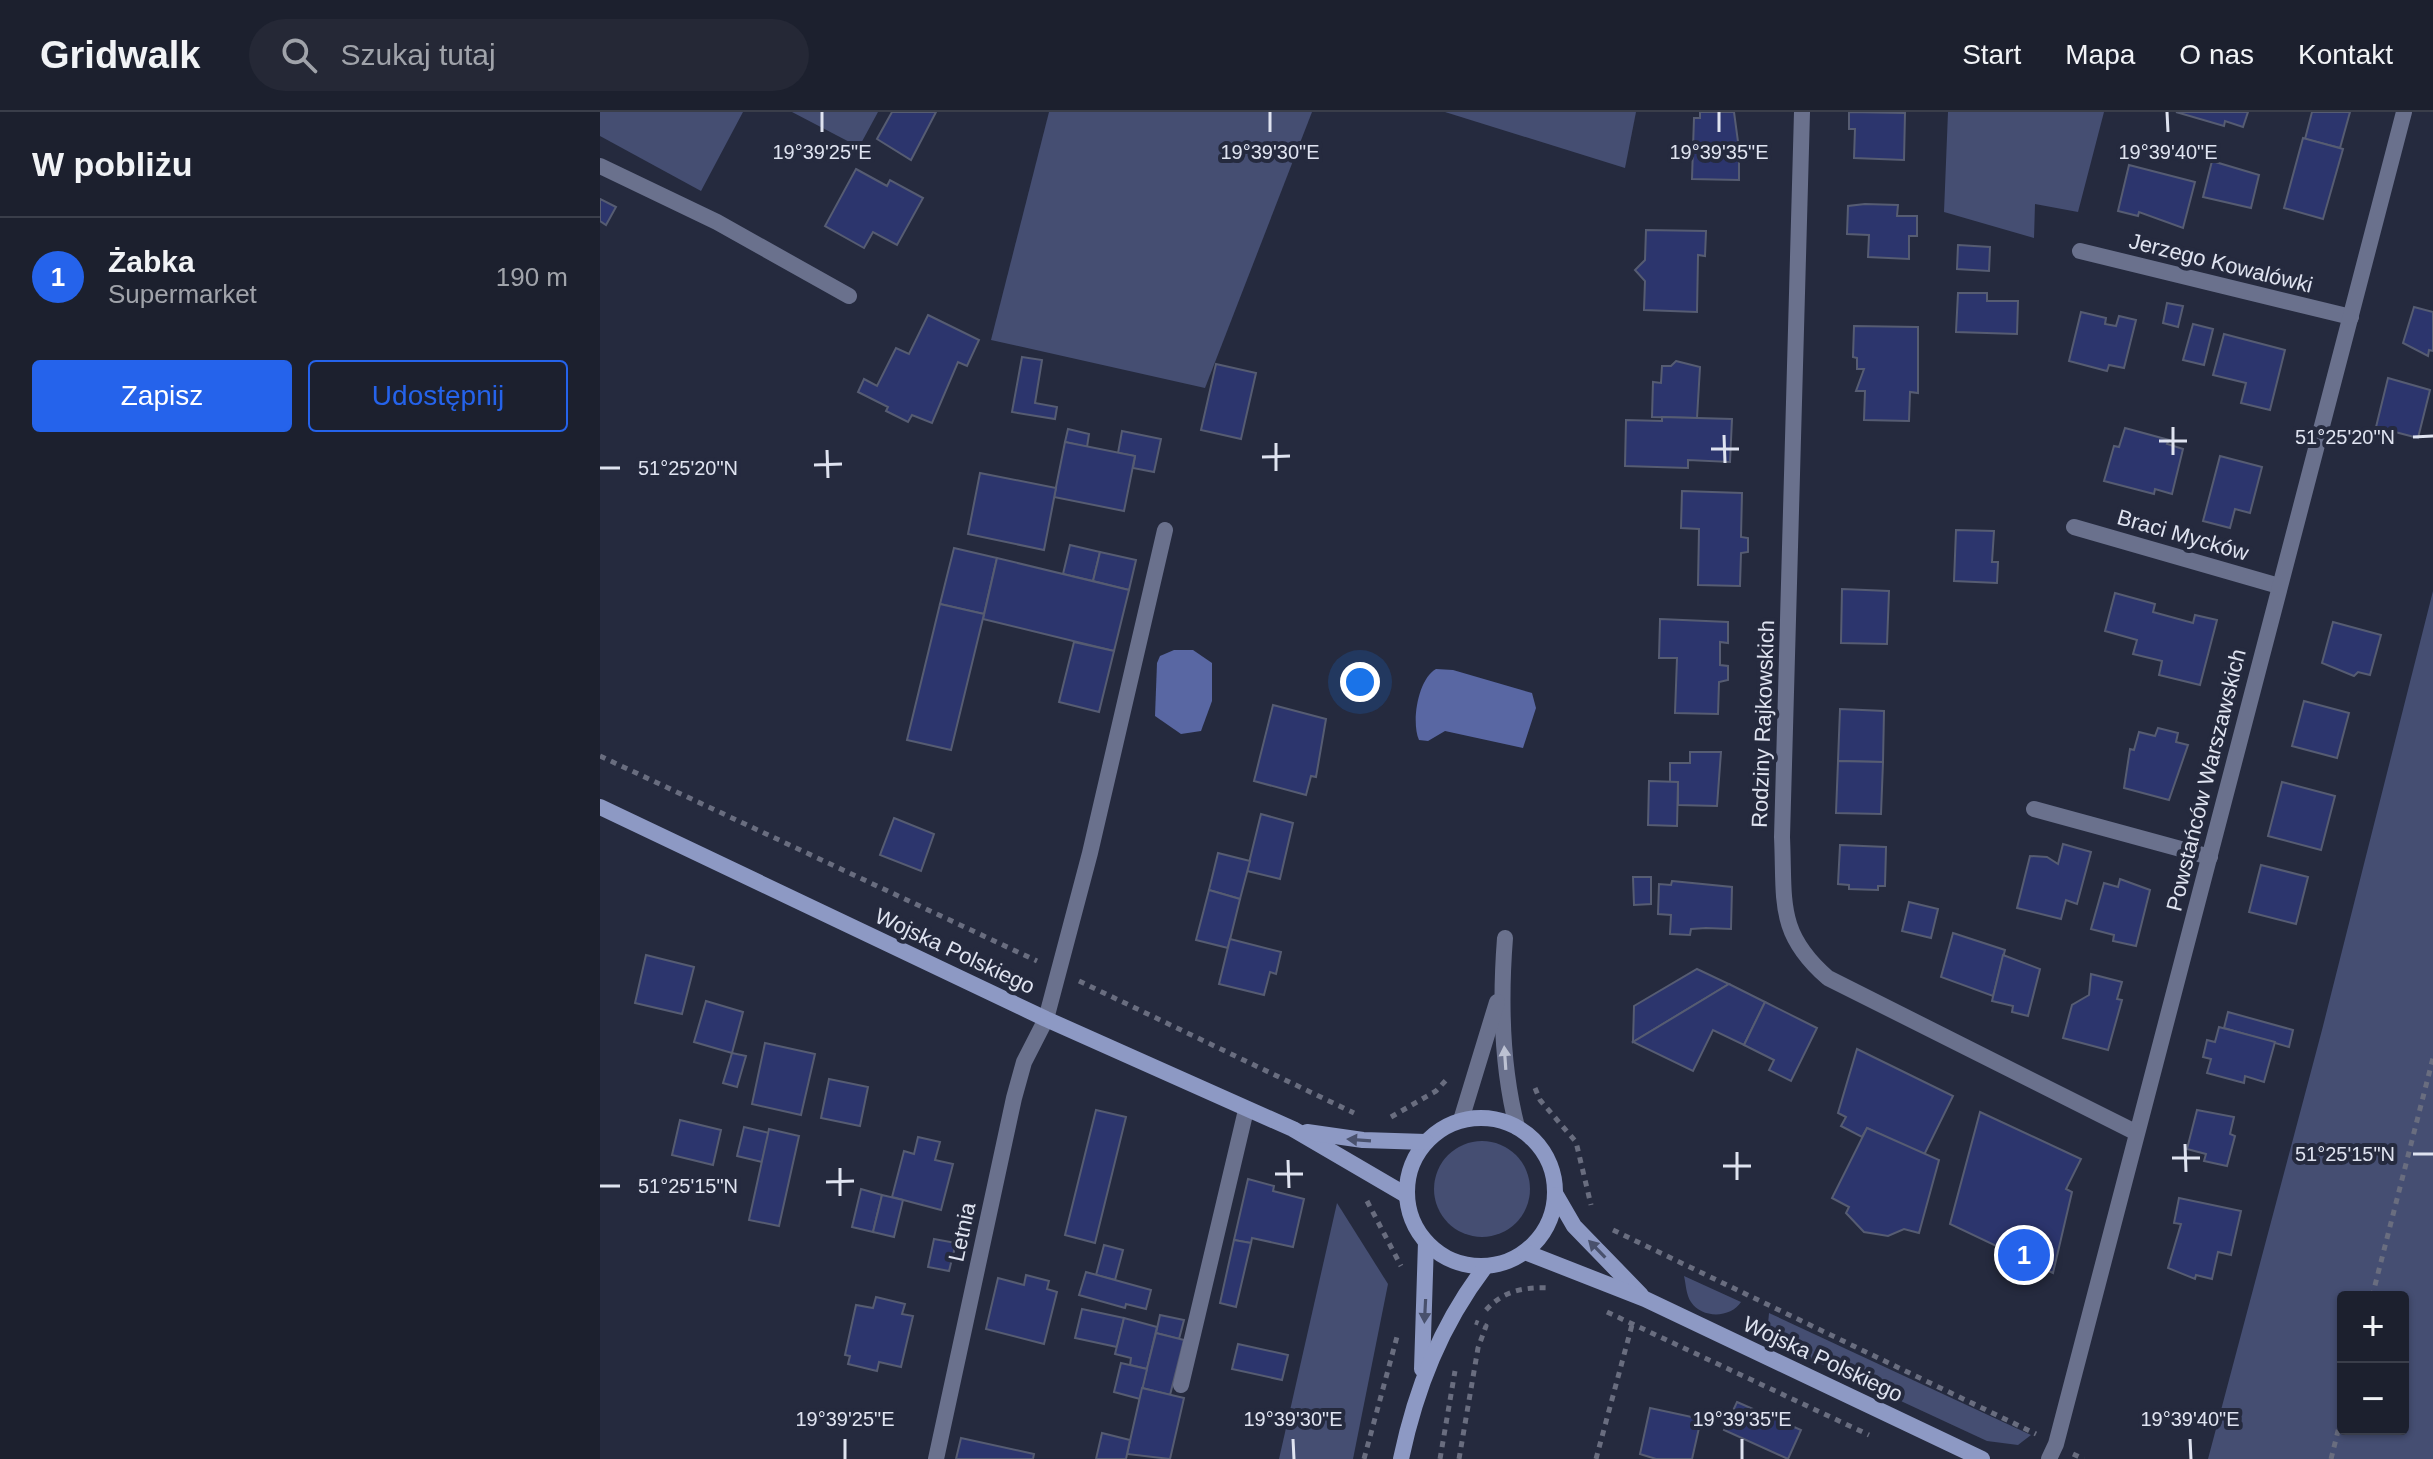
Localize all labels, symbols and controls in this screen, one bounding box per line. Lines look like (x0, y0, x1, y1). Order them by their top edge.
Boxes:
search box (249, 19, 809, 91)
icon: search (277, 33, 321, 77)
text: Gridwalk (40, 34, 201, 76)
text: Szukaj tutaj (341, 38, 496, 71)
text: Start (1962, 39, 2021, 70)
text: Mapa (2065, 39, 2135, 70)
text: O nas (2179, 39, 2254, 70)
text: Kontakt (2298, 39, 2393, 70)
text: 19°39'25"E (773, 141, 872, 163)
text: 19°39'30"E (1221, 141, 1320, 163)
text: 19°39'35"E (1670, 141, 1769, 163)
text: 19°39'40"E (2119, 141, 2218, 163)
text: W pobliżu (32, 145, 193, 183)
street label: Jerzego Kowalówki (2127, 228, 2315, 298)
text: Żabka (108, 245, 195, 278)
text: 1 (51, 262, 65, 292)
text: 190 m (496, 262, 568, 292)
text: Supermarket (108, 279, 257, 309)
button: Zapisz (32, 360, 292, 432)
button: Udostępnij (308, 360, 568, 432)
text: 51°25'20"N (2295, 426, 2395, 448)
text: 51°25'20"N (638, 457, 738, 479)
street label: Braci Mycków (2114, 504, 2252, 566)
street label: Rodziny Rajkowskich (1747, 620, 1779, 828)
street label: Powstańców Warszawskich (2161, 646, 2251, 914)
your location (1340, 662, 1380, 702)
street label: Wojska Polskiego (871, 903, 1039, 999)
one-way arrow (1498, 1045, 1511, 1070)
one-way arrow (1346, 1133, 1371, 1146)
text: 51°25'15"N (2295, 1143, 2395, 1165)
text: 51°25'15"N (638, 1175, 738, 1197)
street label: Letnia (944, 1199, 981, 1264)
pin: 1 (1998, 1225, 2050, 1285)
one-way arrow (1588, 1240, 1607, 1259)
map controls (2337, 1291, 2409, 1435)
button: + (2337, 1291, 2409, 1363)
one-way arrow (1418, 1299, 1431, 1324)
street label: Wojska Polskiego (1739, 1311, 1907, 1407)
button: − (2337, 1363, 2409, 1435)
text: 19°39'25"E (796, 1408, 895, 1430)
text: 19°39'30"E (1244, 1408, 1343, 1430)
text: 19°39'35"E (1693, 1408, 1792, 1430)
text: 19°39'40"E (2141, 1408, 2240, 1430)

